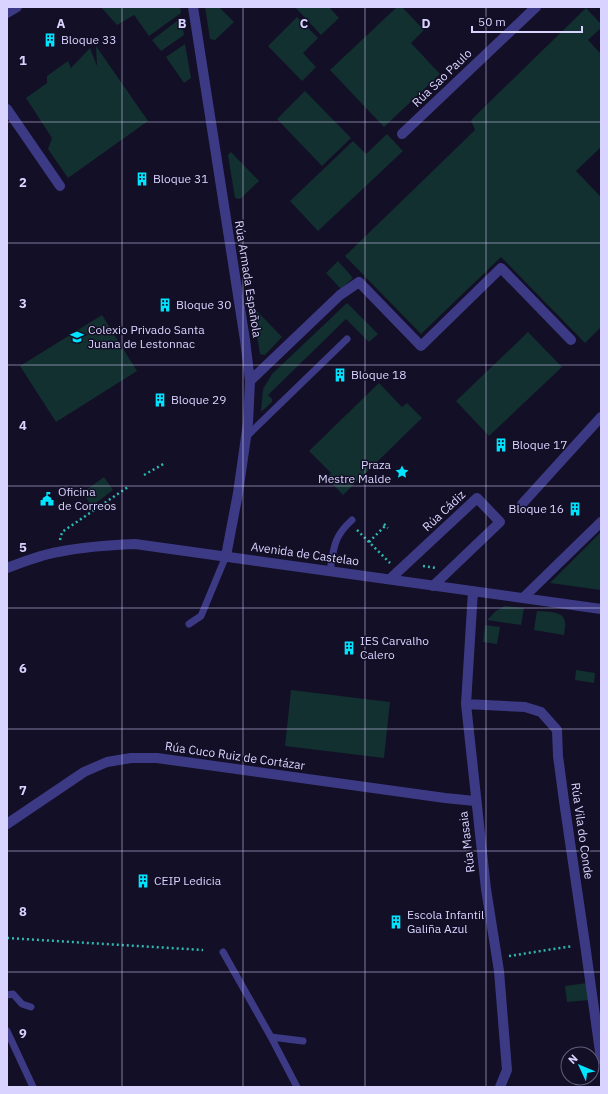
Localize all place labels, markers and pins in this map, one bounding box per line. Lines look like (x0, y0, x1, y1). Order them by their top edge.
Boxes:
building icon: Bloque 33 (42, 32, 58, 48)
place label: Bloque 33 (61, 32, 116, 47)
building icon: Bloque 31 (134, 171, 150, 187)
place label: Bloque 31 (153, 171, 208, 186)
building icon: Bloque 30 (157, 297, 173, 313)
place label: Bloque 30 (176, 297, 231, 312)
place label: Colexio Privado Santa Juana de Lestonnac (88, 322, 205, 351)
school or university icon: Colexio Privado Santa Juana de Lestonnac (69, 329, 85, 345)
building icon: Bloque 18 (332, 367, 348, 383)
place label: Bloque 18 (351, 367, 406, 382)
building icon: Bloque 29 (152, 392, 168, 408)
place label: Bloque 29 (171, 392, 226, 407)
building icon: Bloque 17 (493, 437, 509, 453)
place label: Bloque 17 (512, 437, 567, 452)
place label: Praza Mestre Malde (318, 457, 392, 486)
place icon: Praza Mestre Malde (394, 464, 410, 480)
place label: Oficina de Correos (58, 484, 117, 513)
public building icon: Oficina de Correos (39, 491, 55, 507)
place label: Bloque 16 (509, 501, 564, 516)
building icon: Bloque 16 (567, 501, 583, 517)
place label: IES Carvalho Calero (360, 633, 429, 662)
building icon: IES Carvalho Calero (341, 640, 357, 656)
building icon: CEIP Ledicia (135, 873, 151, 889)
place label: CEIP Ledicia (154, 873, 222, 888)
place label: Escola Infantil Galiña Azul (407, 907, 484, 936)
building icon: Escola Infantil Galiña Azul (388, 914, 404, 930)

